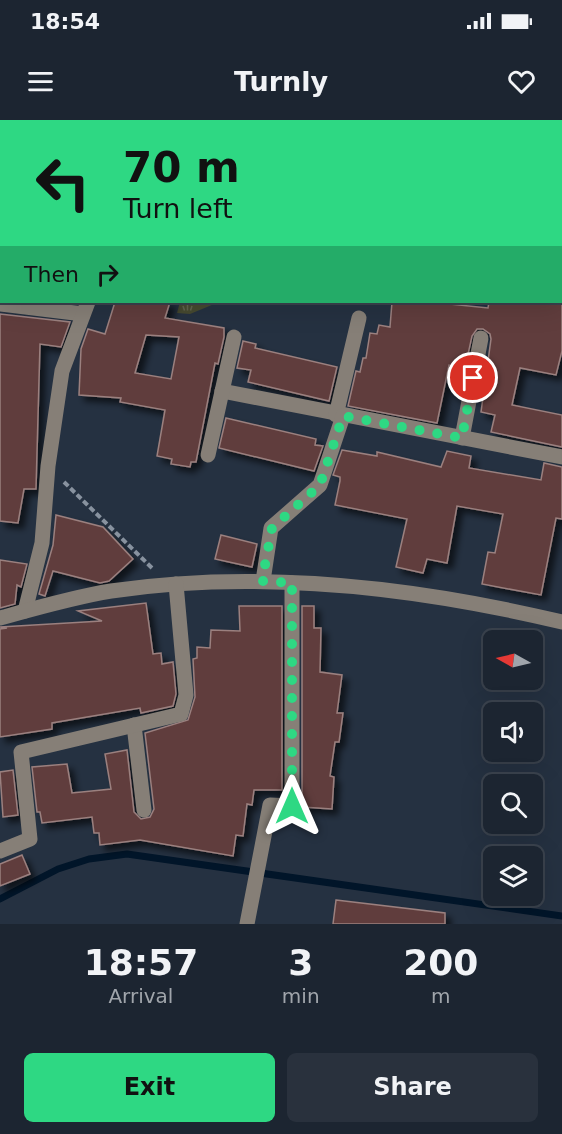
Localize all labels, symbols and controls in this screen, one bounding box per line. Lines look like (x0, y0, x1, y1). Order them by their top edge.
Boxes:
text: 18:54 (30, 9, 100, 34)
icon: menu (24, 65, 57, 98)
icon: heart (505, 65, 538, 98)
text: Turnly (234, 66, 328, 97)
text: 70 m (123, 143, 240, 192)
icon: left (24, 144, 102, 222)
text: Turn left (123, 193, 233, 224)
icon: right (91, 258, 124, 291)
text: Then (24, 262, 79, 287)
pin (447, 352, 498, 403)
icon: arrive (456, 361, 489, 394)
north arrow (483, 630, 543, 690)
map controls (483, 630, 543, 906)
button: sound (483, 702, 543, 762)
position arrow (260, 774, 324, 838)
button: search (483, 774, 543, 834)
button: layers (483, 846, 543, 906)
text: 18:57 (84, 942, 198, 983)
text: 3 (288, 942, 313, 983)
text: 200 (403, 942, 478, 983)
text: Arrival (108, 984, 173, 1008)
text: min (282, 984, 320, 1008)
text: m (431, 984, 451, 1008)
button: Exit (24, 1053, 275, 1122)
button: Share (287, 1053, 538, 1122)

